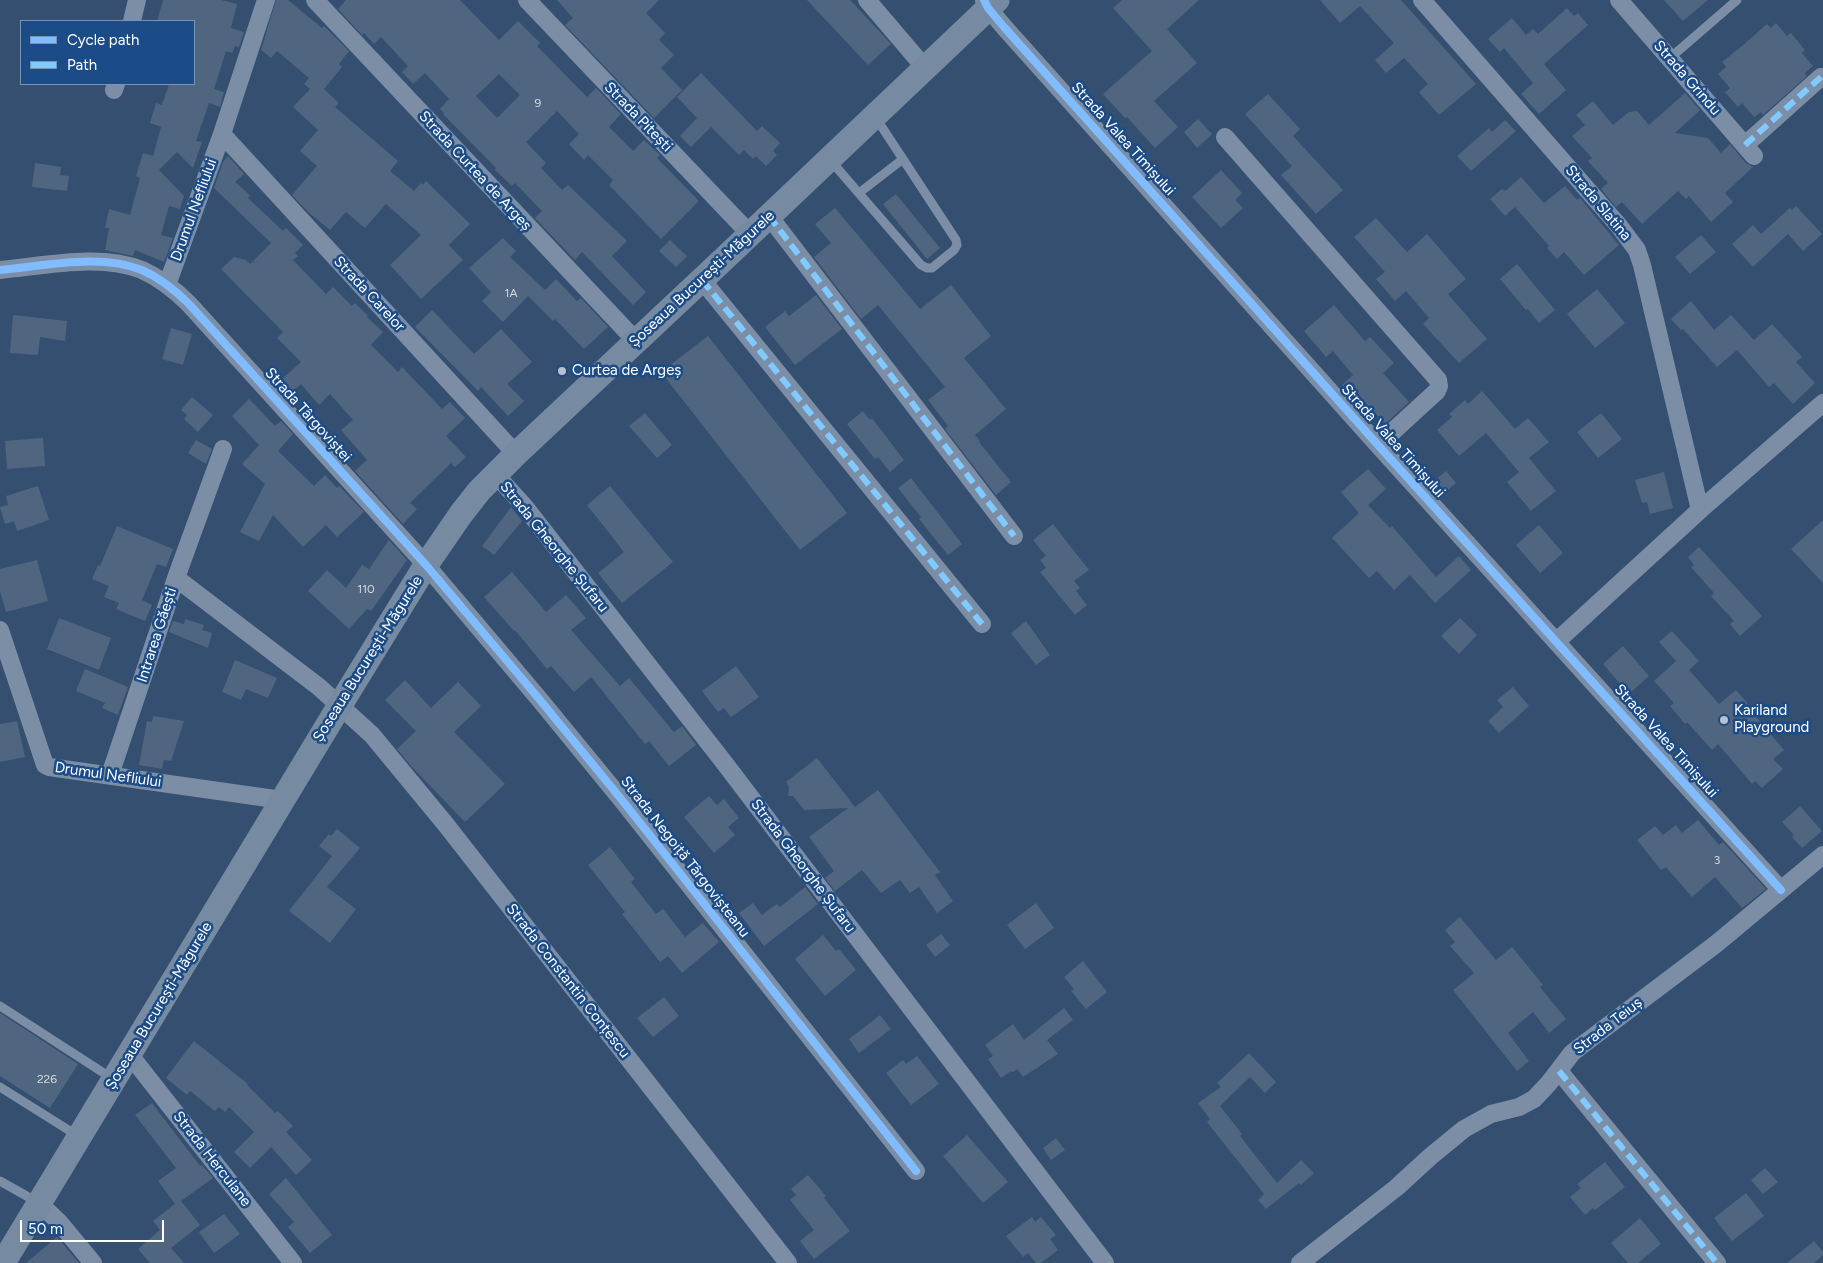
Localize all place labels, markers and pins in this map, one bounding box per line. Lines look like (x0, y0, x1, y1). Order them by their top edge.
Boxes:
place label: Curtea de Argeș (572, 362, 681, 380)
marker: Curtea de Argeș (556, 365, 568, 377)
place label: Kariland Playground (1734, 702, 1809, 737)
marker: Kariland Playground (1718, 714, 1730, 726)

